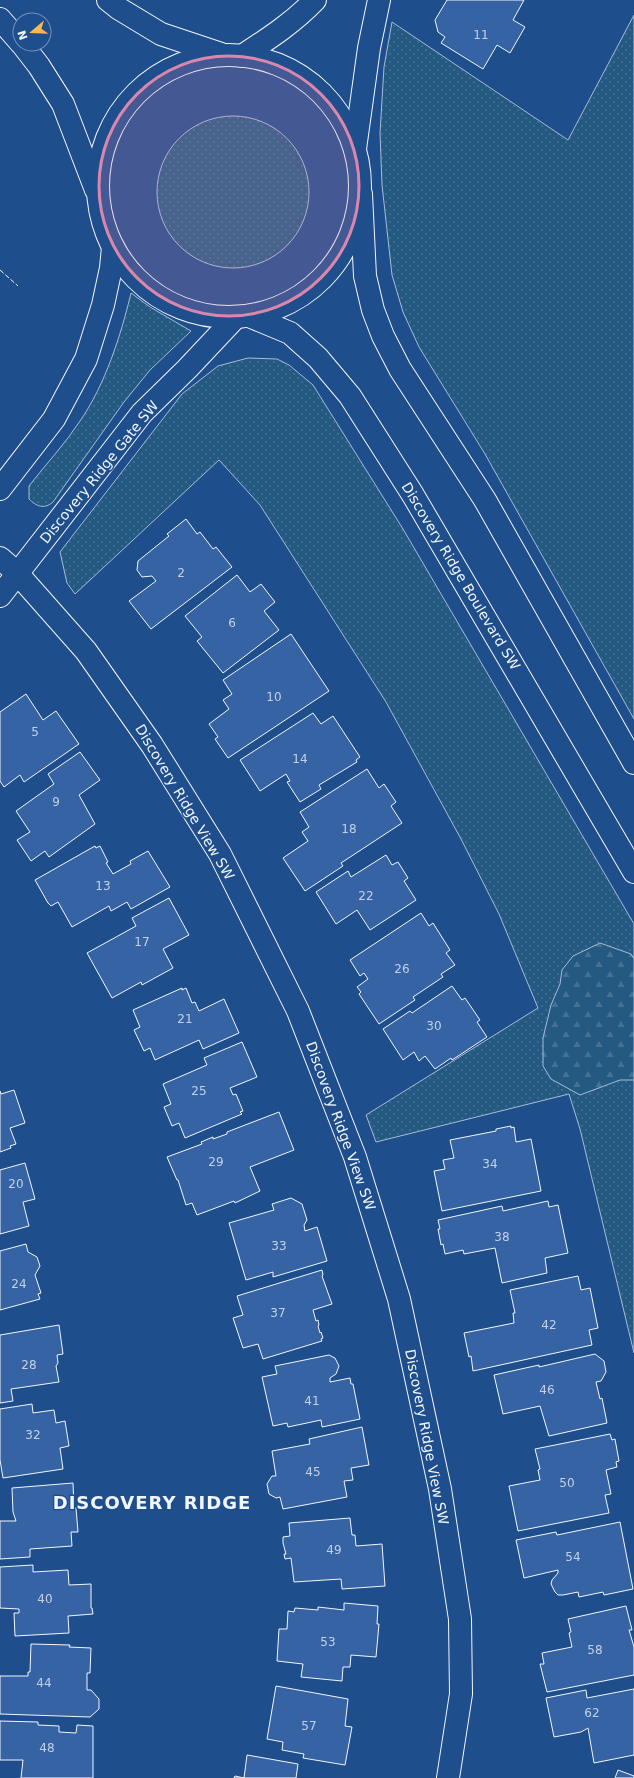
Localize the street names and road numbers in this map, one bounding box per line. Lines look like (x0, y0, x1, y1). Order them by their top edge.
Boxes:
street label: Discovery Ridge Gate SW (37, 397, 162, 547)
street label: Discovery Ridge Boulevard SW (399, 479, 524, 673)
street label: Discovery Ridge View SW (132, 721, 238, 883)
street label: Discovery Ridge View SW (303, 1039, 379, 1213)
street label: Discovery Ridge View SW (402, 1348, 452, 1526)

